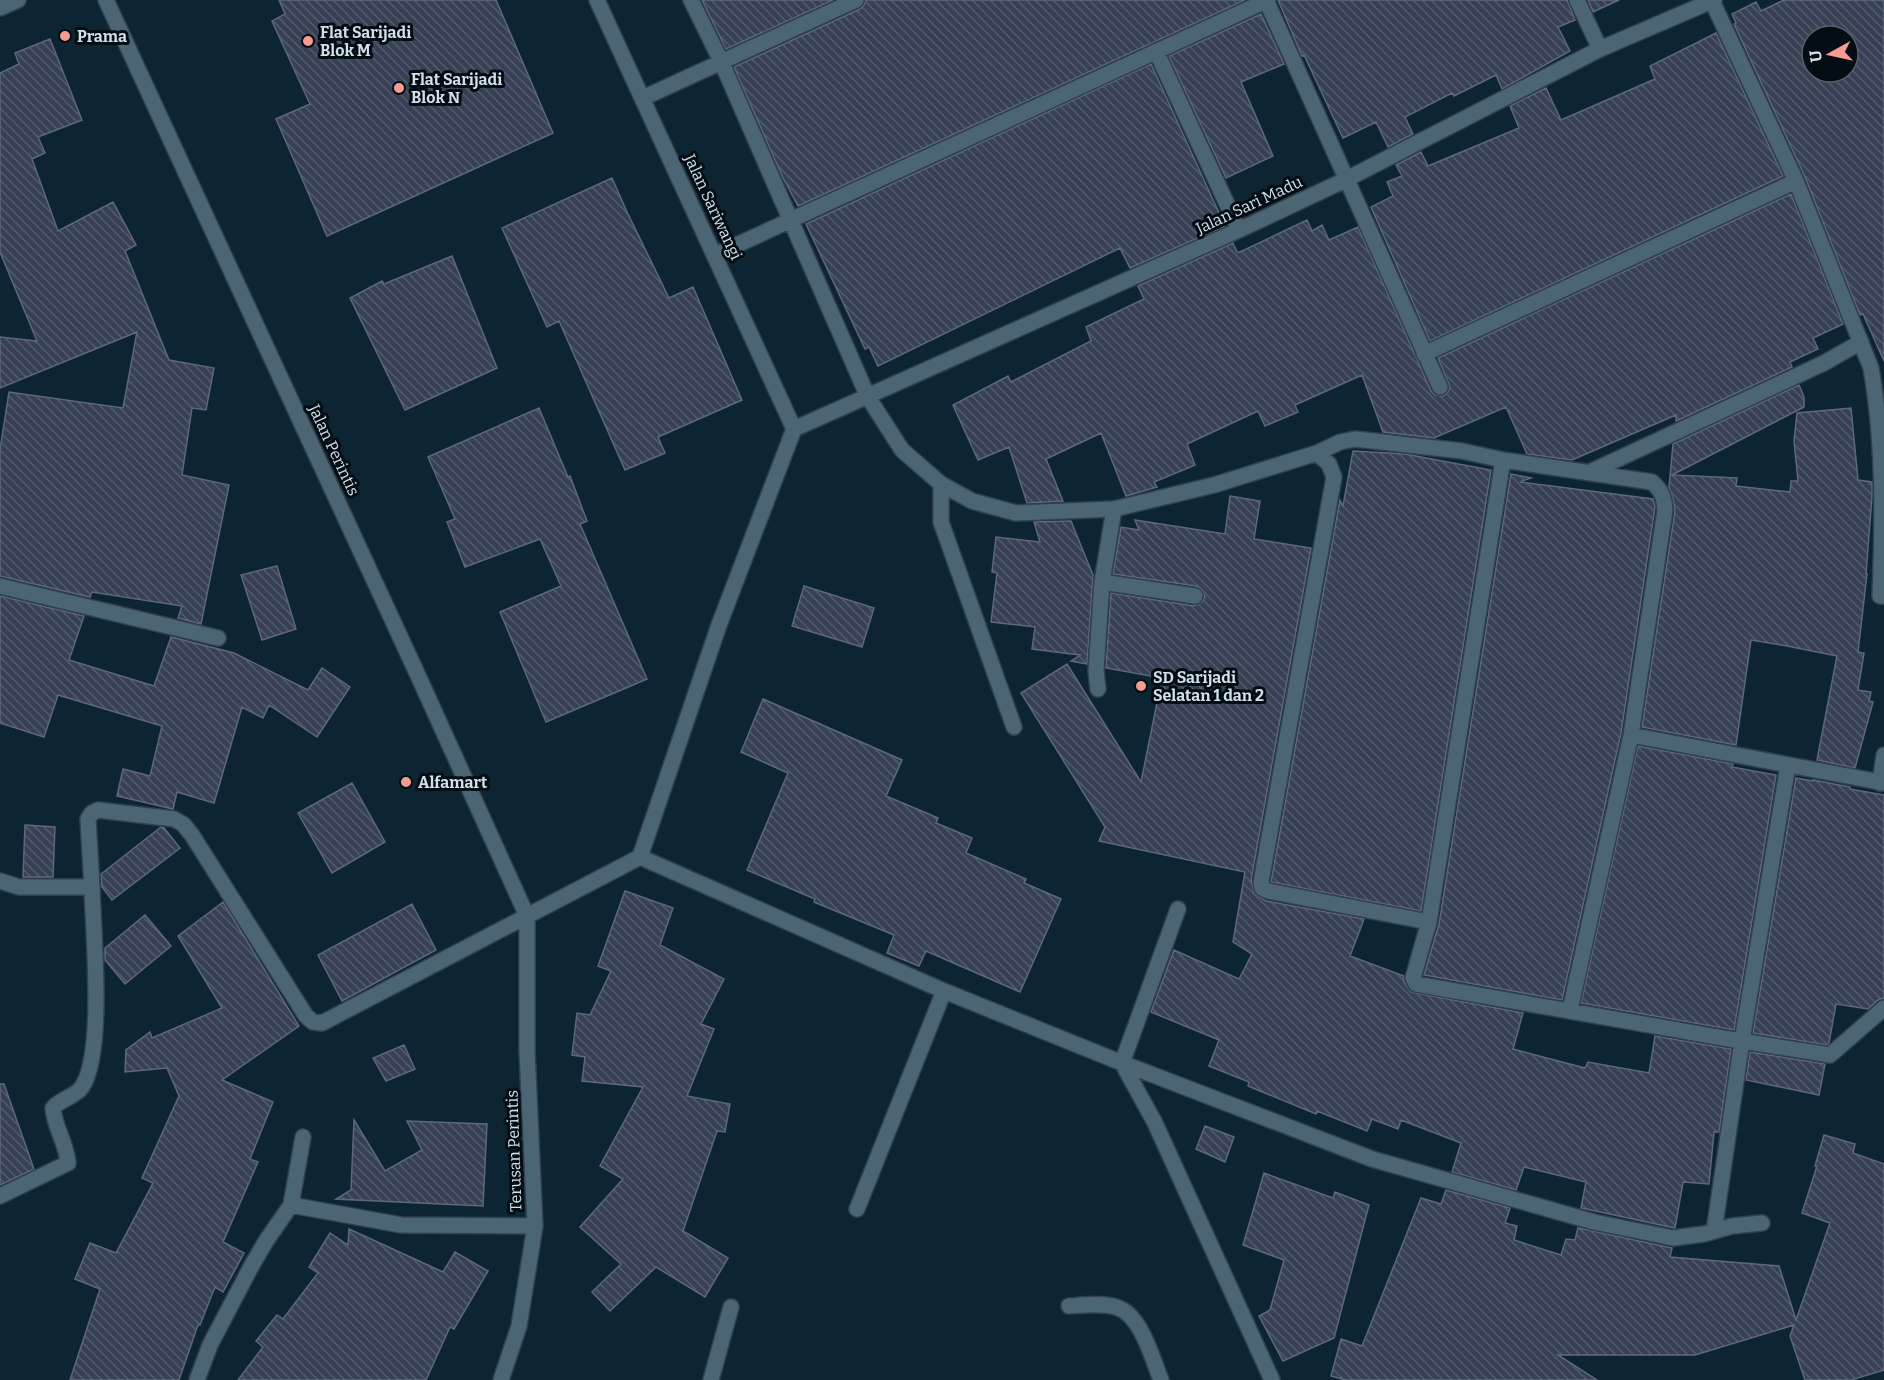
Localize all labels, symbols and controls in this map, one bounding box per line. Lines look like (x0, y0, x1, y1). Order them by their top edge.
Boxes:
place label: Flat Sarijadi Blok M (320, 23, 411, 60)
north arrow (1800, 24, 1860, 84)
place label: Prama (77, 27, 127, 46)
marker: Prama (58, 29, 72, 43)
marker: Flat Sarijadi Blok M (301, 34, 315, 48)
text: U (1805, 49, 1826, 63)
place label: Flat Sarijadi Blok N (411, 70, 502, 107)
marker: Flat Sarijadi Blok N (392, 81, 406, 95)
street label: Jalan Sariwangi (680, 150, 746, 263)
street label: Jalan Sari Madu (1192, 172, 1305, 238)
street label: Jalan Perintis (304, 401, 363, 499)
place label: SD Sarijadi Selatan 1 dan 2 (1153, 668, 1264, 705)
marker: SD Sarijadi Selatan 1 dan 2 (1134, 679, 1148, 693)
place label: Alfamart (418, 773, 488, 792)
marker: Alfamart (399, 775, 413, 789)
street label: Terusan Perintis (502, 1090, 526, 1212)

